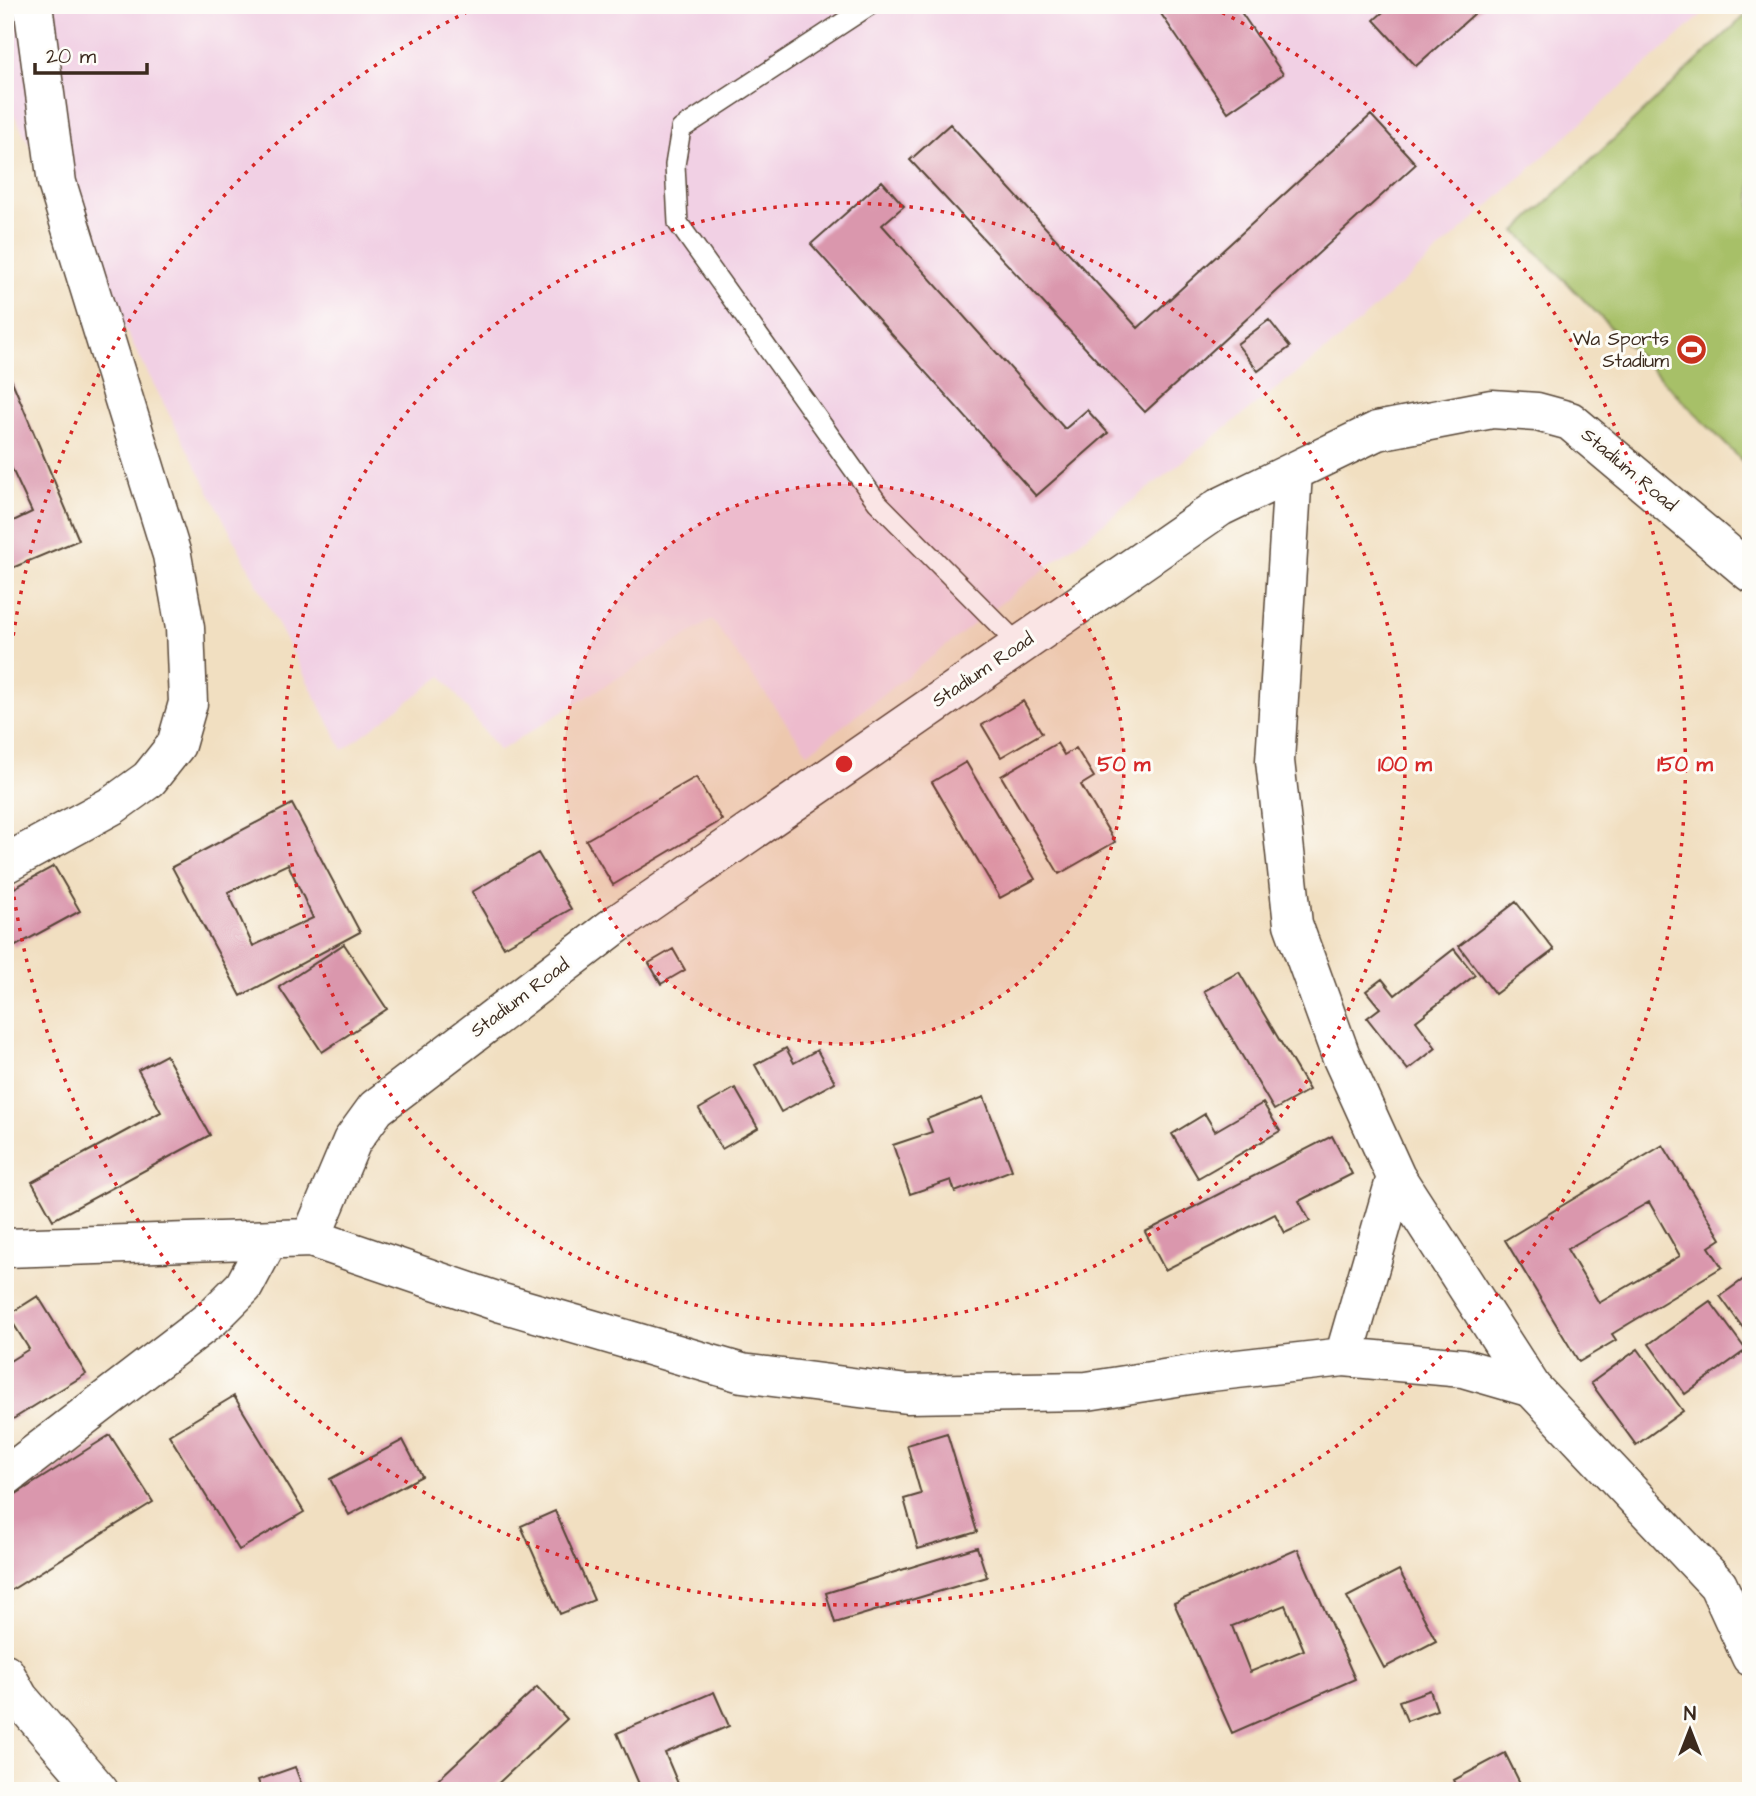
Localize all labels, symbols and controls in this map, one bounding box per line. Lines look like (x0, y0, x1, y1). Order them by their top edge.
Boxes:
scale bar (35, 32, 147, 76)
text: 20 m (46, 42, 97, 71)
place label: Wa Sports Stadium (1573, 326, 1669, 375)
sports icon: Wa Sports Stadium (1675, 333, 1709, 367)
street label: Stadium Road (1575, 422, 1683, 518)
street label: Stadium Road (927, 626, 1040, 714)
text: 50 m (1098, 750, 1151, 779)
text: 100 m (1378, 750, 1433, 779)
text: 150 m (1657, 750, 1713, 779)
centre of rings (832, 752, 856, 776)
street label: Stadium Road (465, 952, 575, 1044)
north arrow (1654, 1694, 1724, 1764)
text: N (1684, 1701, 1696, 1728)

